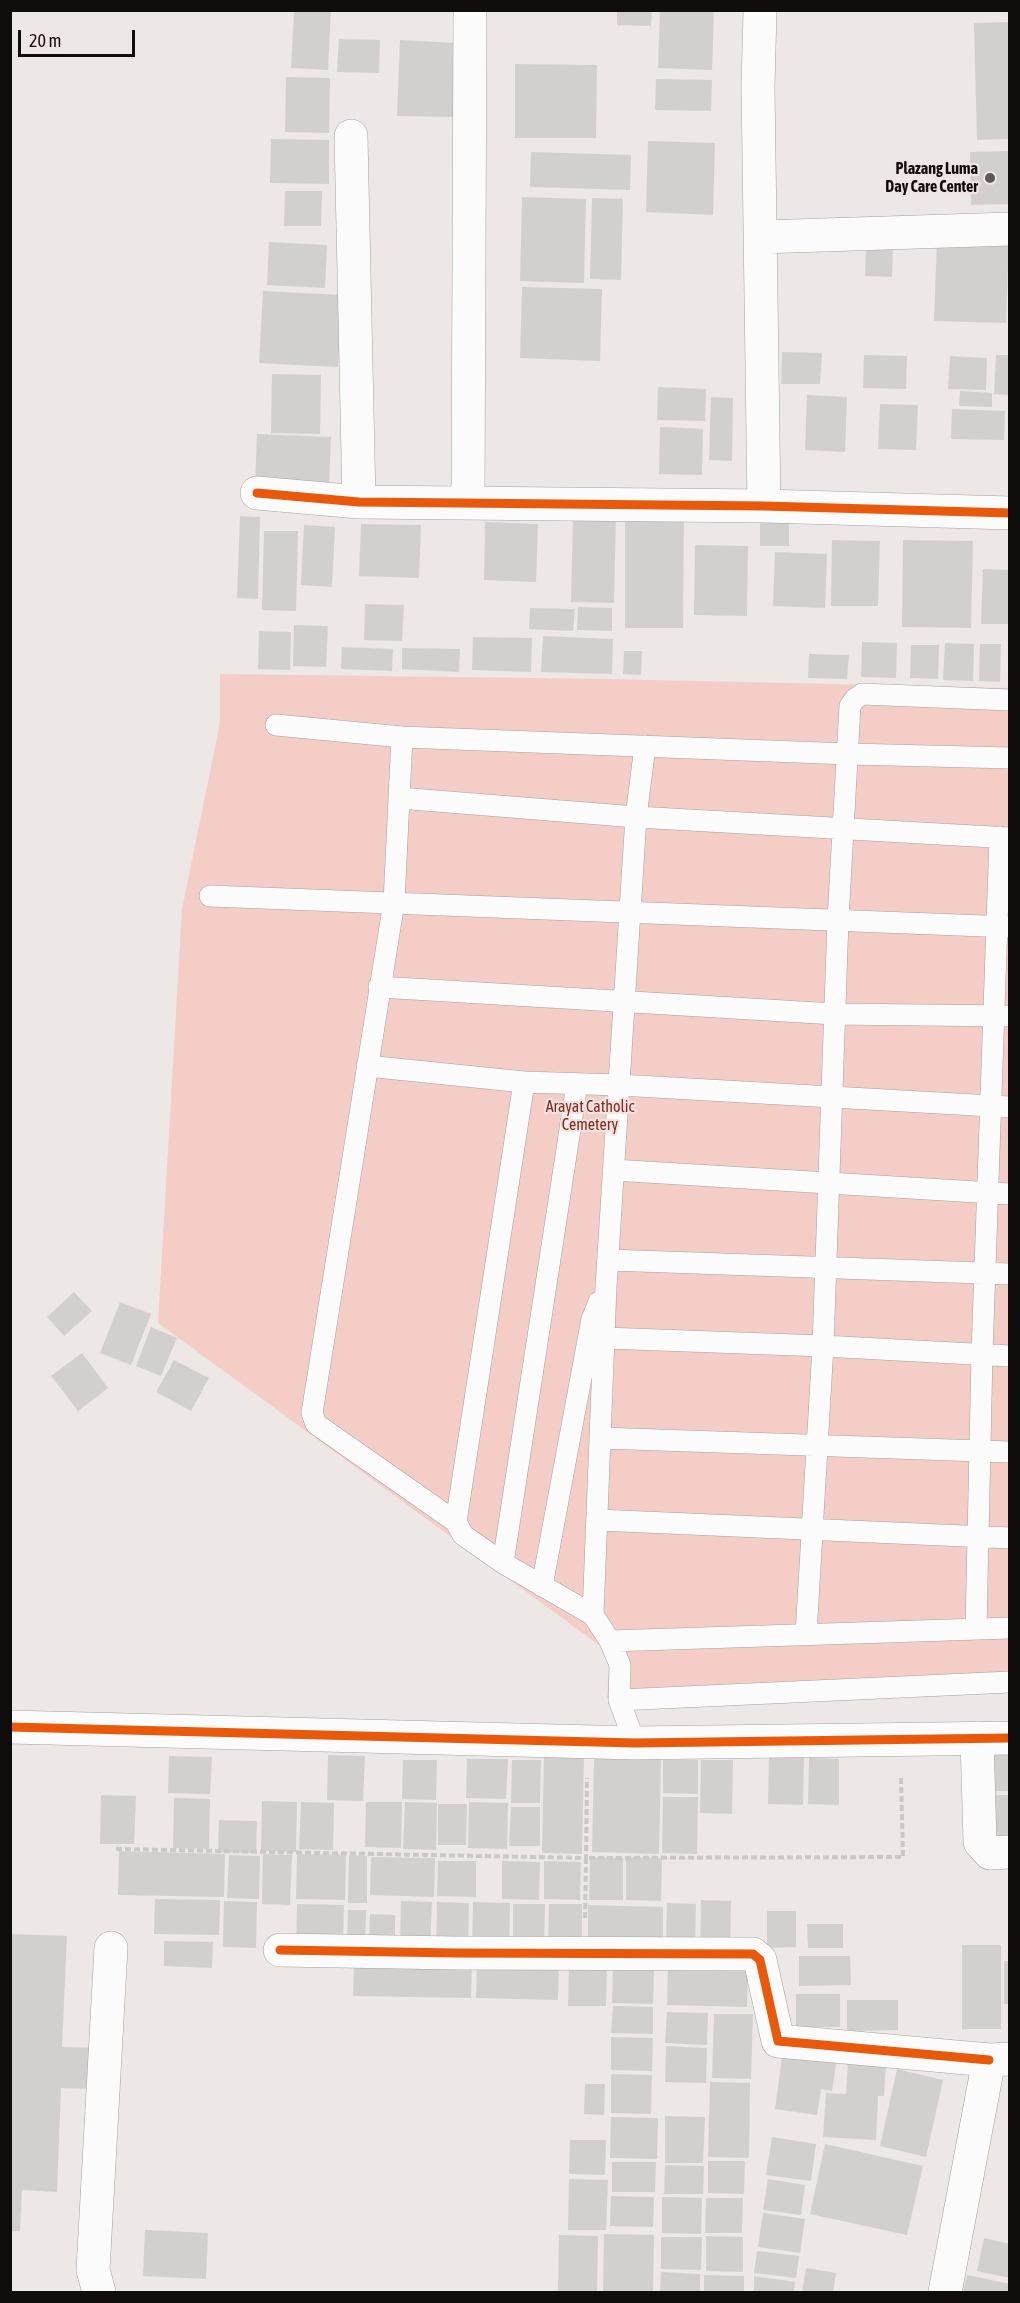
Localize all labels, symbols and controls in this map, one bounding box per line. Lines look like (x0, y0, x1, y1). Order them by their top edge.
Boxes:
scale bar (21, 18, 138, 56)
text: 20 m (29, 30, 61, 51)
place label: Plazang Luma Day Care Center (885, 159, 978, 197)
marker: Plazang Luma Day Care Center (983, 171, 997, 185)
park label: Arayat Catholic Cemetery (546, 1097, 634, 1135)

